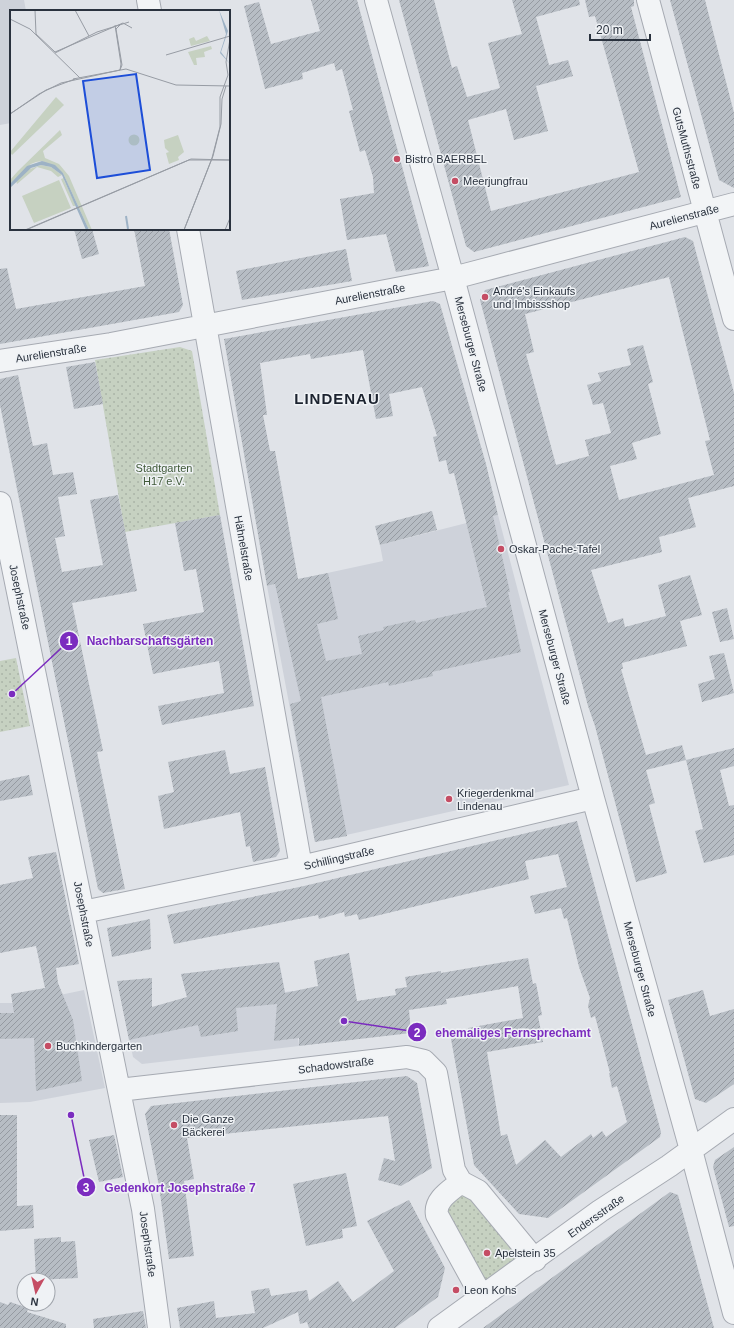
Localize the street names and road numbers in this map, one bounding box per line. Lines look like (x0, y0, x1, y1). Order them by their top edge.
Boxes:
street label: GutsMuthsstraße (670, 106, 704, 190)
street label: Aurelienstraße (648, 202, 720, 232)
street label: Aurelienstraße (334, 281, 406, 307)
street label: Merseburger Straße (452, 295, 490, 393)
street label: Aurelienstraße (15, 341, 87, 365)
street label: Hähnelstraße (232, 514, 256, 582)
street label: Josephstraße (7, 563, 33, 631)
street label: Merseburger Straße (536, 608, 574, 706)
street label: Schillingstraße (303, 844, 375, 872)
street label: Josephstraße (72, 880, 96, 948)
street label: Merseburger Straße (621, 920, 659, 1018)
street label: Schadowstraße (297, 1054, 375, 1076)
street label: Endersstraße (566, 1192, 626, 1240)
street label: Josephstraße (137, 1210, 159, 1278)

